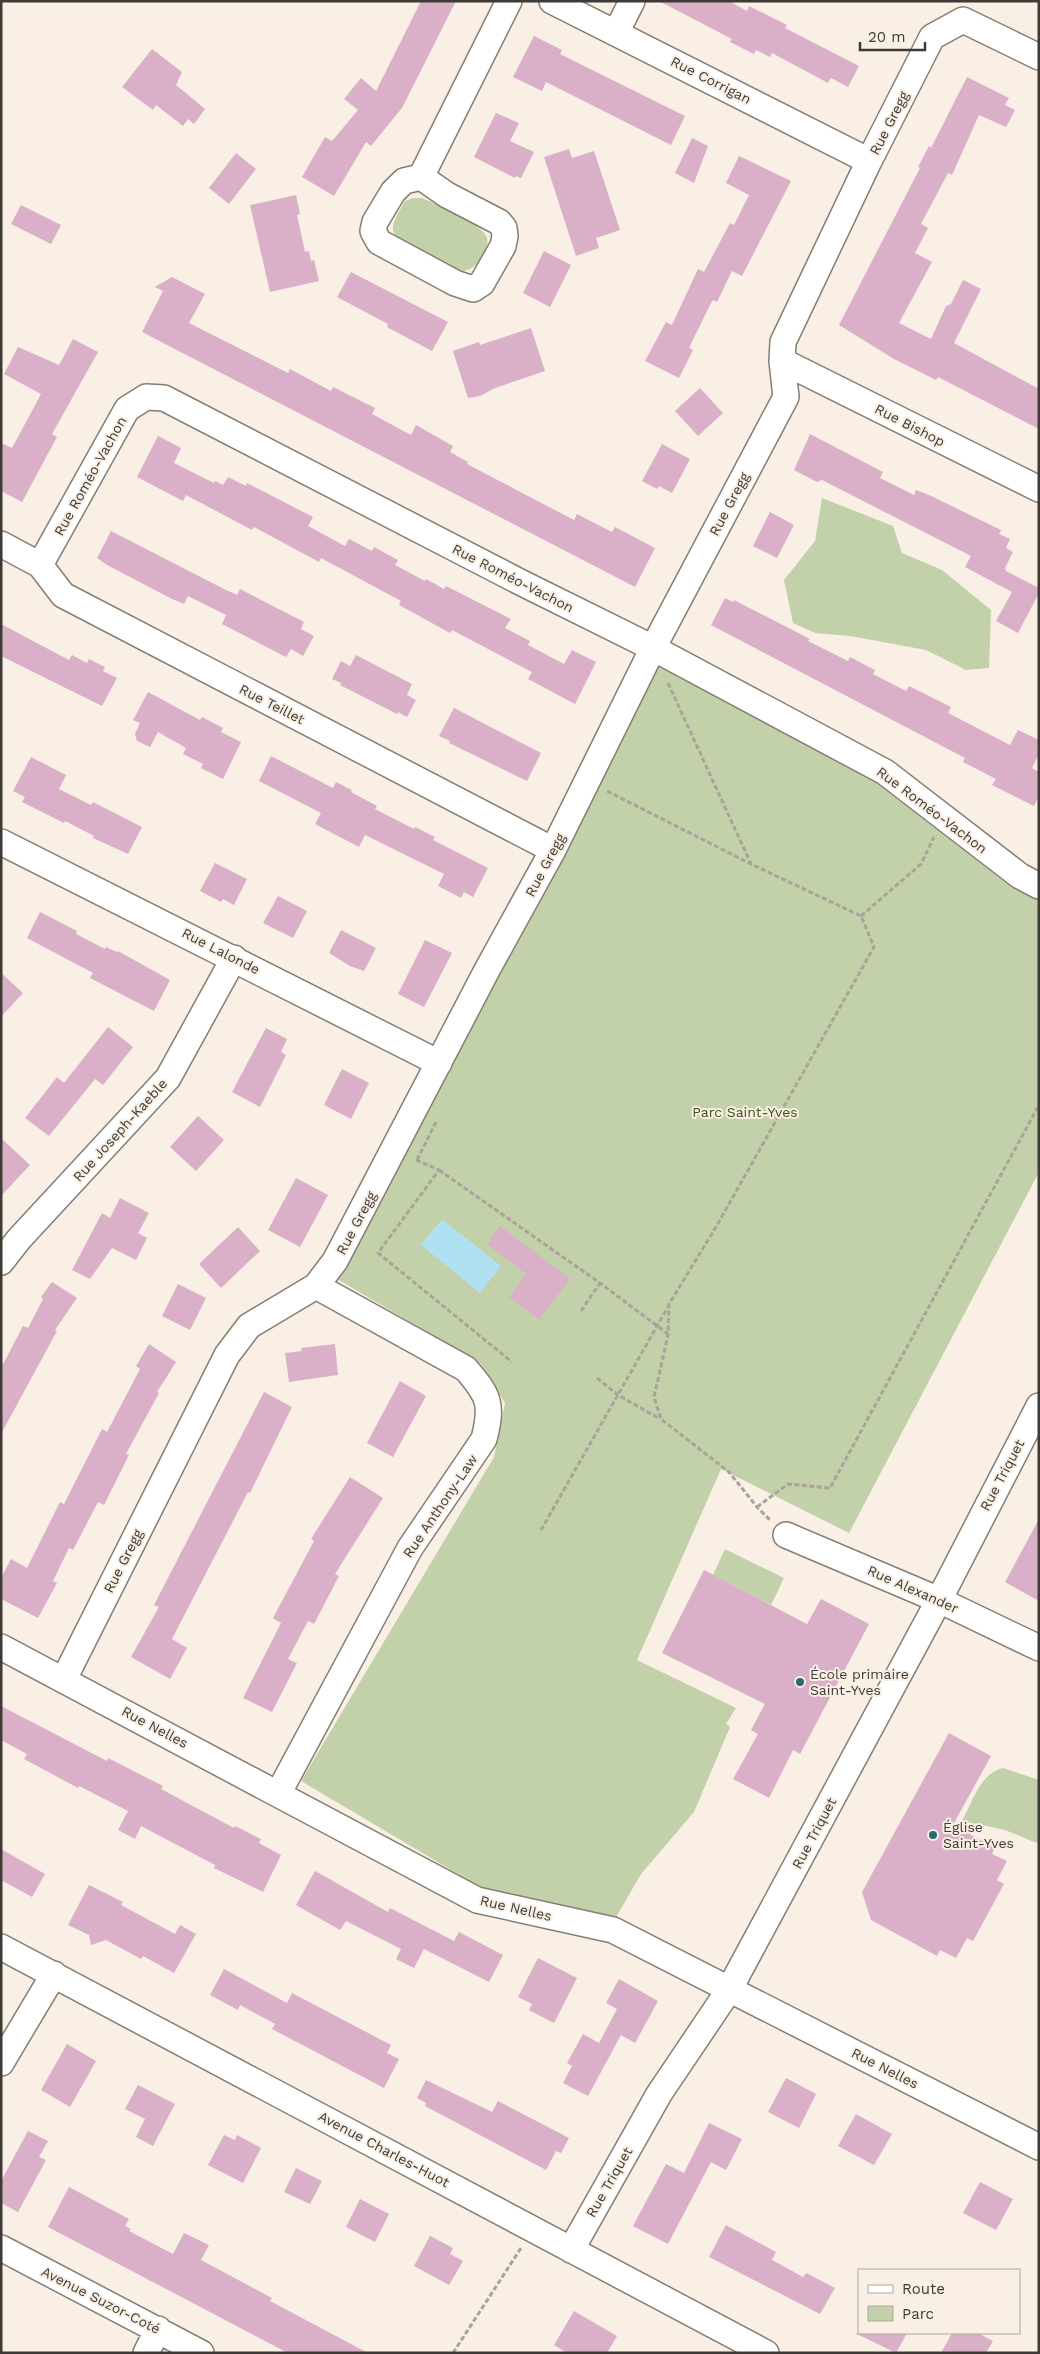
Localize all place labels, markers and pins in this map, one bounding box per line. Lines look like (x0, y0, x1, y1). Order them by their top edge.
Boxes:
place label: École primaire Saint-Yves (810, 1666, 909, 1698)
marker: École primaire Saint-Yves (794, 1676, 806, 1688)
place label: Église Saint-Yves (943, 1819, 1014, 1851)
marker: Église Saint-Yves (927, 1829, 939, 1841)

